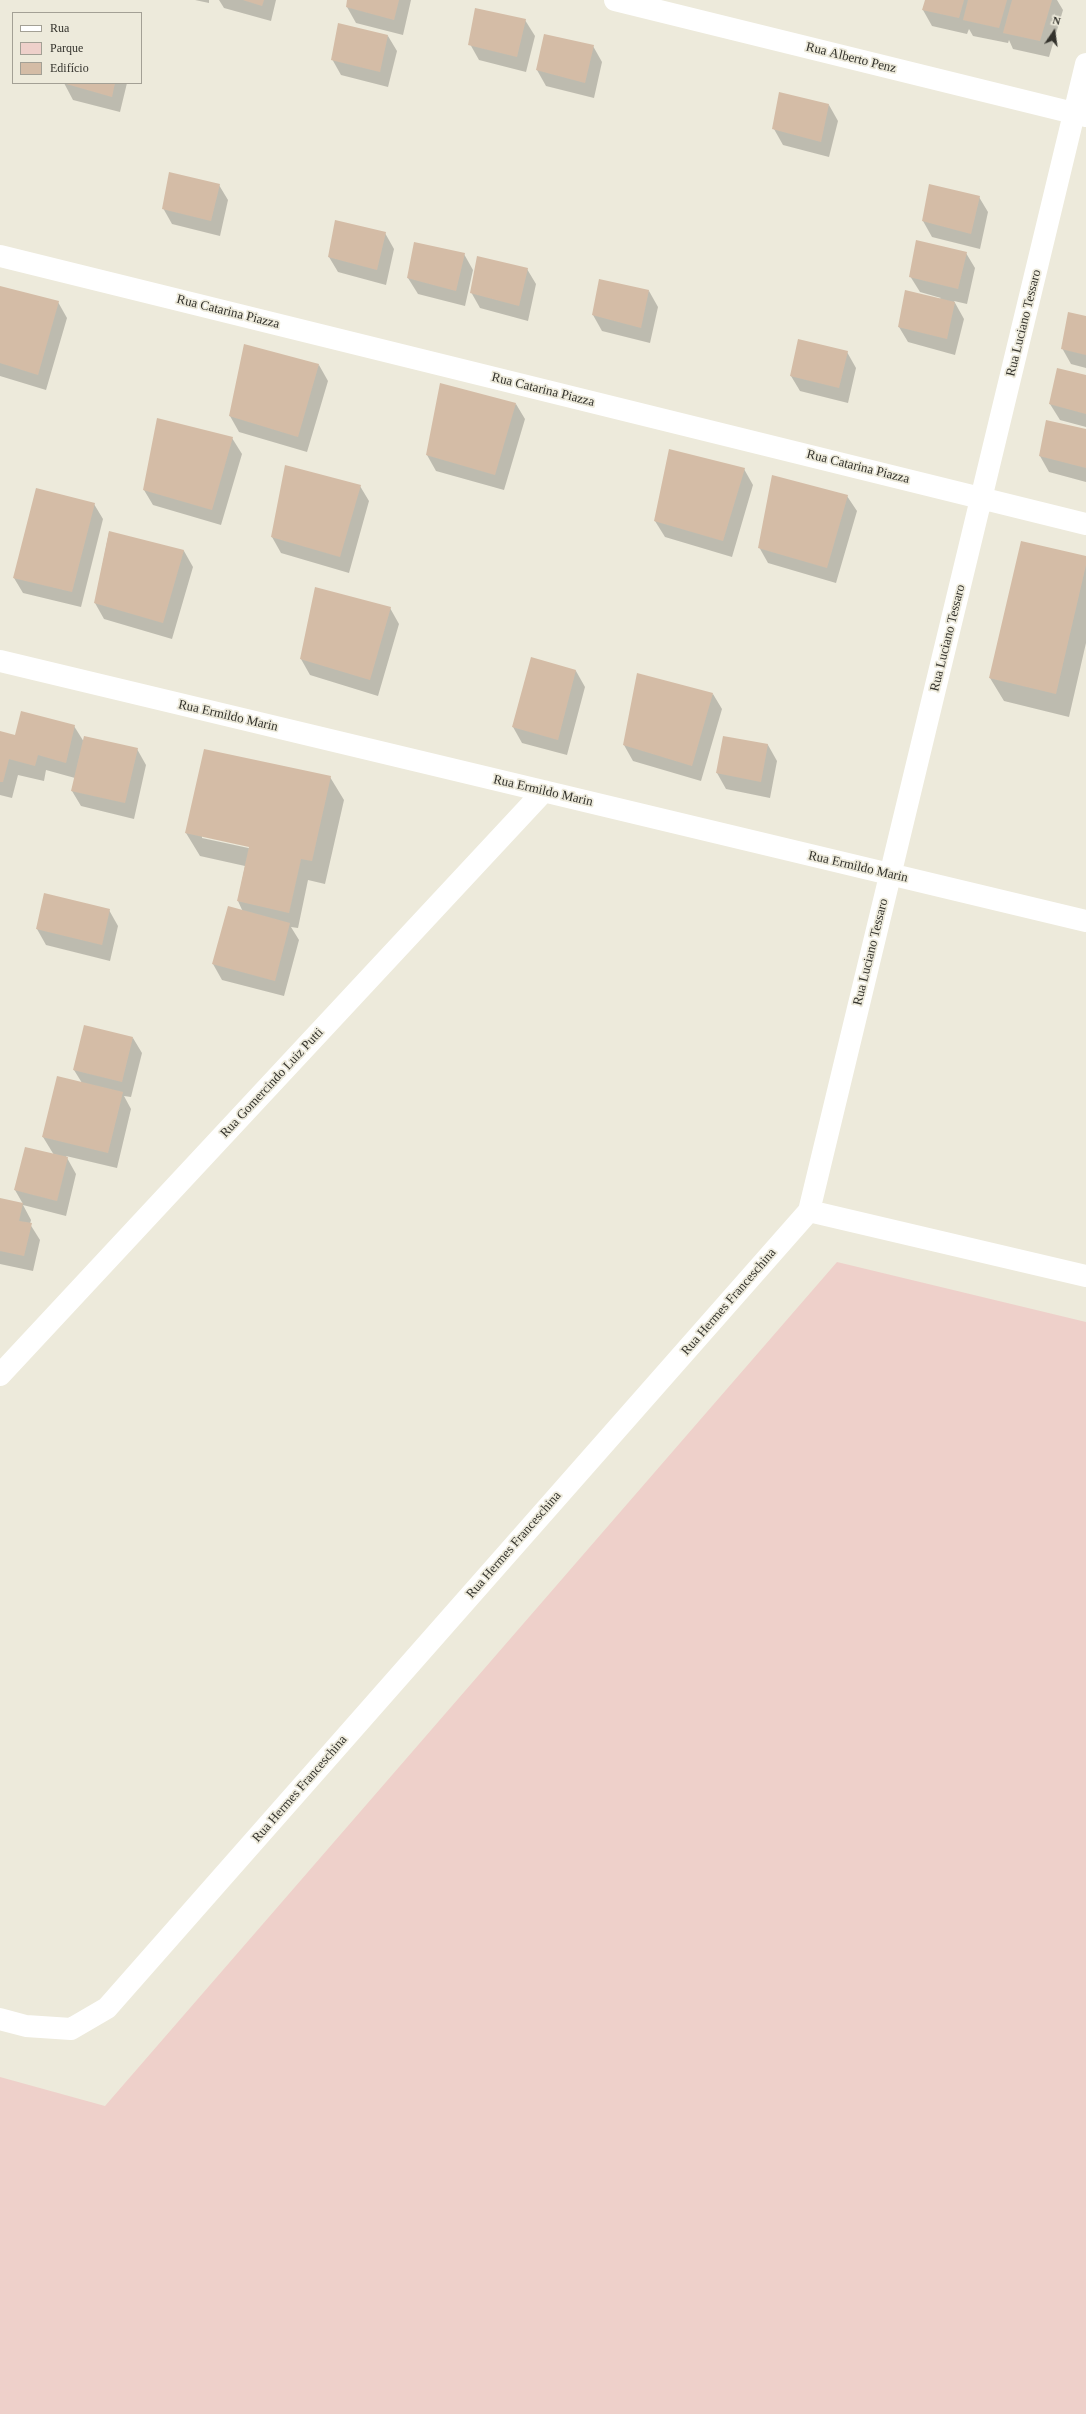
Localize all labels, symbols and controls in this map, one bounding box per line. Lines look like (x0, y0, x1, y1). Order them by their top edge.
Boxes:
legend (12, 12, 142, 84)
north arrow (1034, 12, 1074, 52)
text: N (1051, 14, 1062, 27)
text: Rua (50, 21, 69, 35)
street label: Rua Alberto Penz (804, 39, 898, 77)
text: Parque (50, 41, 83, 55)
text: Edifício (50, 61, 89, 75)
street label: Rua Luciano Tessaro (1003, 268, 1045, 378)
street label: Rua Catarina Piazza (175, 292, 281, 332)
street label: Rua Catarina Piazza (490, 370, 596, 410)
street label: Rua Catarina Piazza (805, 447, 911, 487)
street label: Rua Luciano Tessaro (927, 583, 969, 693)
street label: Rua Ermildo Marin (177, 697, 279, 735)
street label: Rua Ermildo Marin (492, 772, 594, 810)
street label: Rua Ermildo Marin (807, 848, 909, 886)
street label: Rua Luciano Tessaro (850, 897, 892, 1007)
street label: Rua Gomercindo Luiz Putti (217, 1025, 327, 1141)
street label: Rua Hermes Franceschina (678, 1245, 780, 1359)
street label: Rua Hermes Franceschina (463, 1488, 565, 1602)
street label: Rua Hermes Franceschina (249, 1732, 351, 1846)

